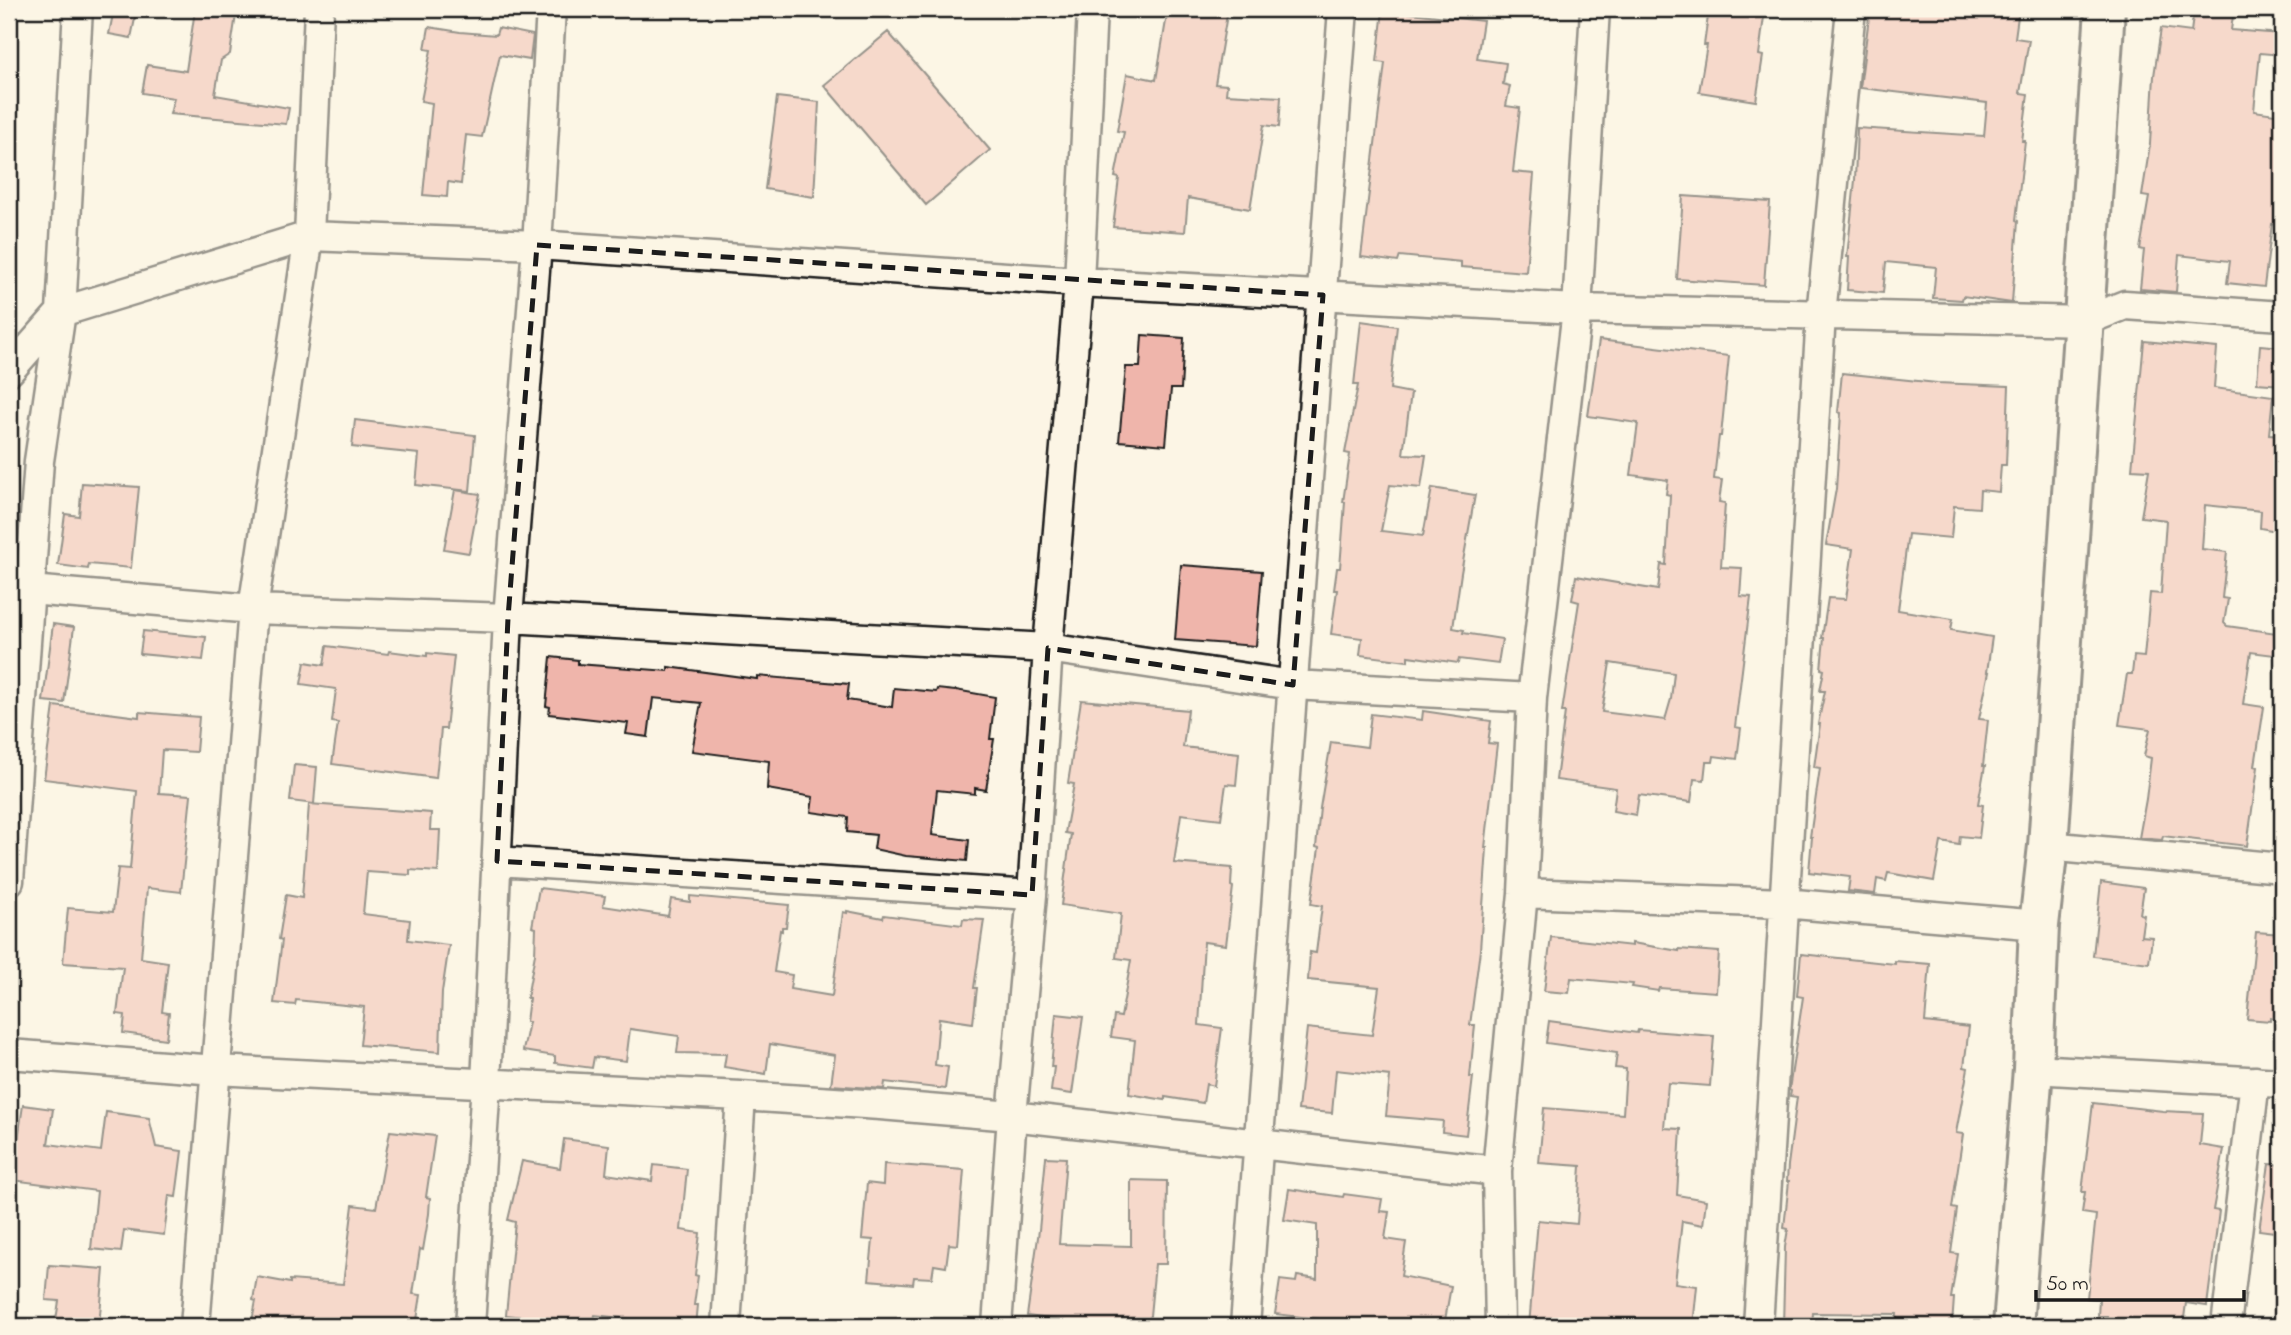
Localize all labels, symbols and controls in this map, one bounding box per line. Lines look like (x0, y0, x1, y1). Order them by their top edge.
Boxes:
scale bar (2036, 1258, 2244, 1302)
text: 50 m (2046, 1270, 2089, 1300)

